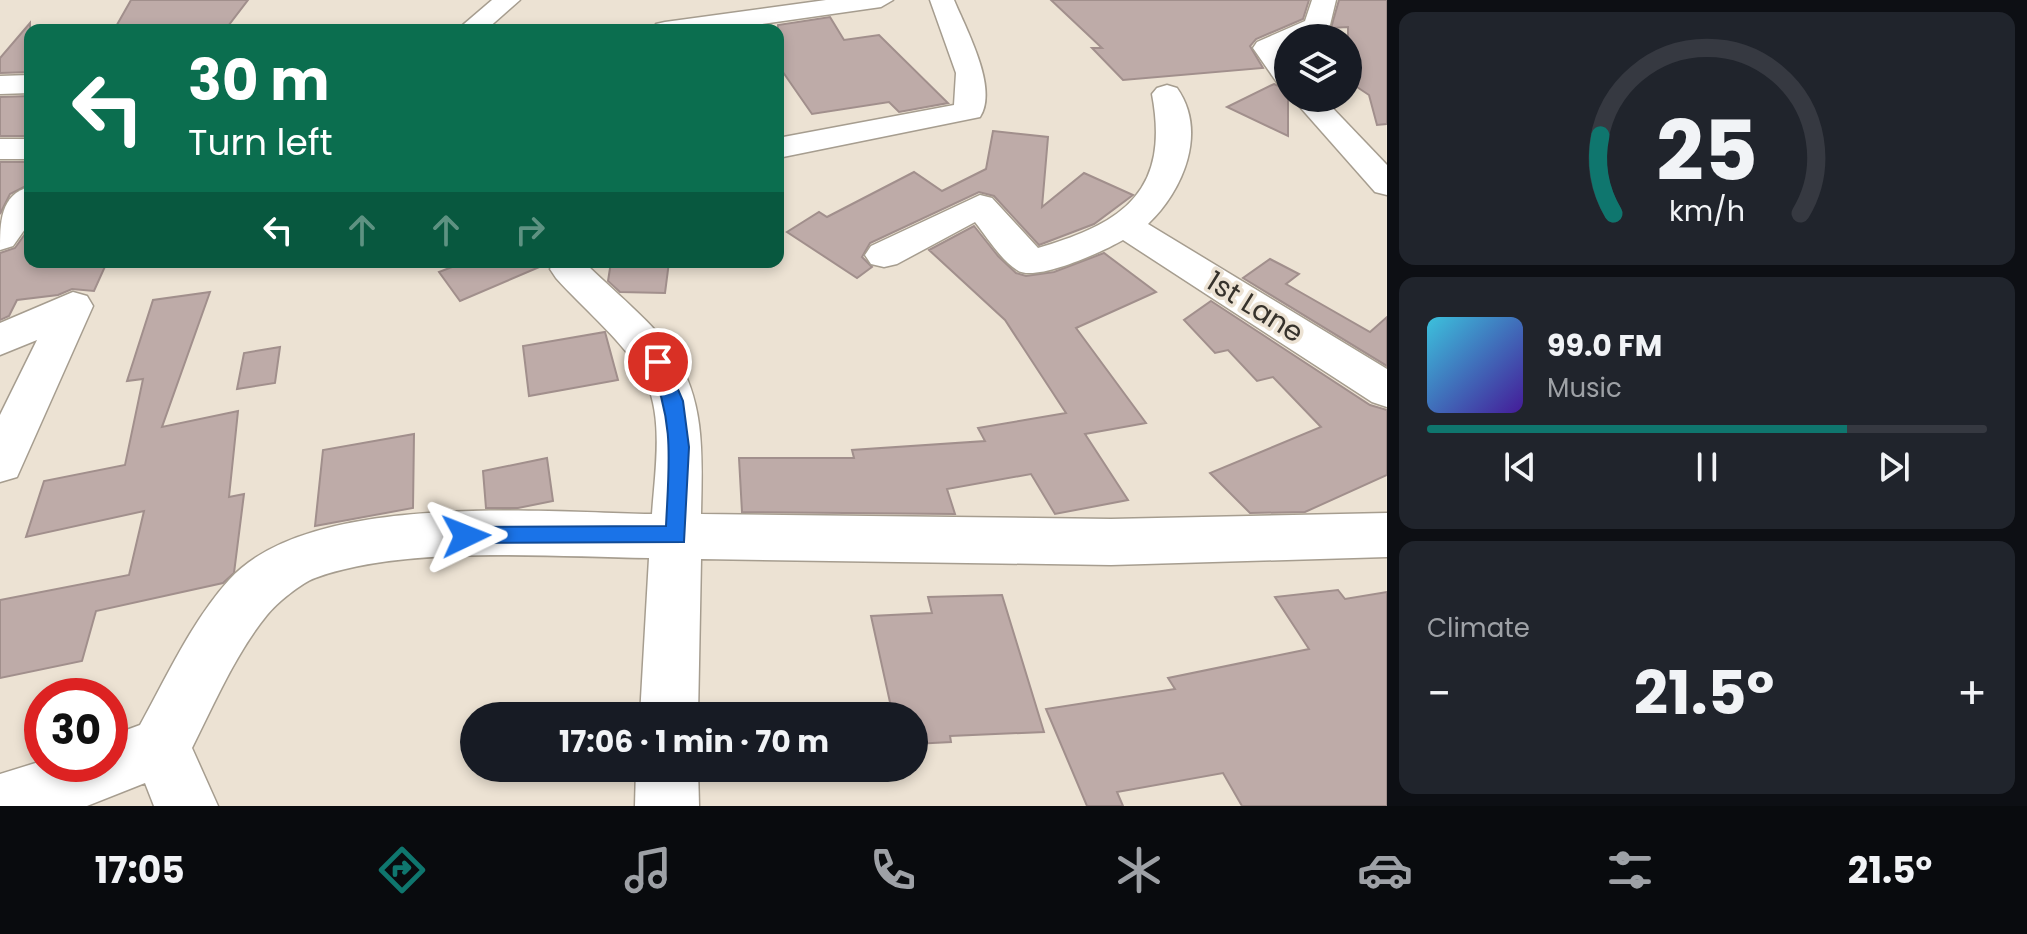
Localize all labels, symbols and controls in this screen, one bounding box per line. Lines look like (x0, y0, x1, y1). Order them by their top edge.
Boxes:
map controls (1274, 24, 1362, 112)
button: layers (1274, 24, 1362, 112)
text: 30 m (188, 41, 330, 120)
icon: left (56, 56, 160, 160)
text: 25 (1656, 93, 1758, 209)
text: Turn left (188, 117, 333, 168)
text: km/h (1669, 192, 1745, 232)
icon: left (256, 208, 300, 252)
icon: ahead (340, 208, 384, 252)
icon: ahead (424, 208, 468, 252)
icon: right (508, 208, 552, 252)
street label: 1st Lane (1199, 262, 1311, 352)
text: 99.0 FM (1547, 324, 1662, 367)
pin (624, 328, 692, 396)
icon: arrive (636, 340, 680, 384)
text: Music (1547, 370, 1622, 406)
icon: previous (1498, 445, 1542, 489)
icon: pause (1685, 445, 1729, 489)
icon: next (1872, 445, 1916, 489)
position arrow (424, 494, 508, 578)
text: Climate (1427, 610, 1530, 646)
text: 21.5° (1634, 651, 1774, 735)
text: − (1427, 663, 1451, 724)
text: + (1957, 663, 1987, 724)
speed limit sign: 30 (24, 678, 128, 782)
text: 17:06 · 1 min · 70 m (559, 720, 829, 763)
icon: directions (374, 842, 430, 898)
icon: music (620, 842, 676, 898)
icon: phone (865, 842, 921, 898)
icon: climate (1111, 842, 1167, 898)
icon: car (1357, 842, 1413, 898)
icon: filters (1602, 842, 1658, 898)
text: 17:05 (95, 845, 185, 896)
text: 21.5° (1848, 845, 1932, 896)

